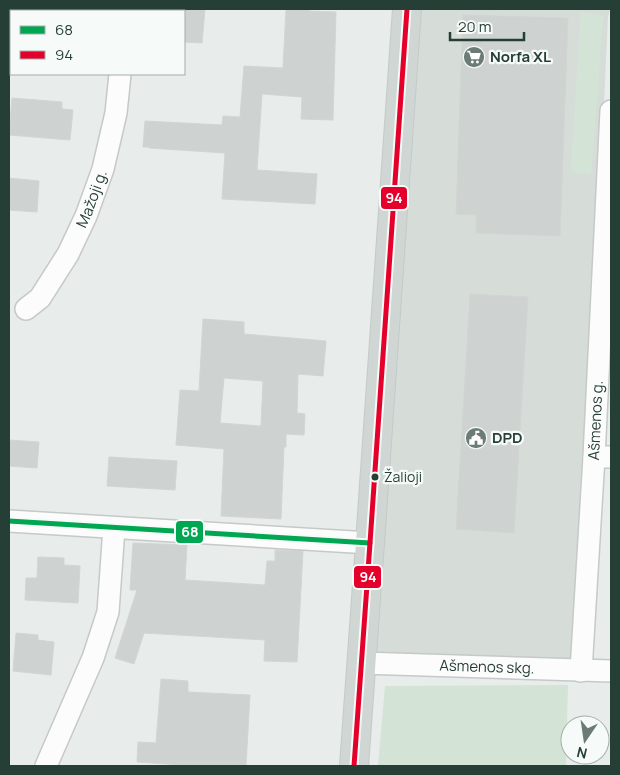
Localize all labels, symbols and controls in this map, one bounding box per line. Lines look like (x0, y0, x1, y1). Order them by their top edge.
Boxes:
legend (10, 10, 185, 75)
scale bar (450, 10, 524, 42)
text: 20 m (458, 16, 491, 37)
text: 68 (55, 19, 73, 40)
text: 94 (55, 44, 73, 65)
supermarket icon: Norfa XL (462, 45, 486, 69)
place label: Norfa XL (490, 46, 551, 67)
street label: Mažoji g. (71, 167, 112, 231)
line badge: 94 (380, 186, 408, 210)
text: 94 (385, 188, 403, 207)
street label: Ašmenos g. (583, 380, 608, 461)
public building icon: DPD (464, 426, 488, 450)
place label: DPD (492, 427, 523, 448)
place label: Žalioji (384, 467, 422, 486)
marker: Žalioji (370, 472, 380, 482)
line badge: 68 (175, 520, 204, 544)
text: 68 (181, 522, 199, 541)
line badge: 94 (353, 565, 382, 589)
text: 94 (359, 567, 377, 586)
street label: Ašmenos skg. (439, 654, 535, 679)
north arrow (560, 715, 610, 765)
text: N (575, 743, 589, 764)

